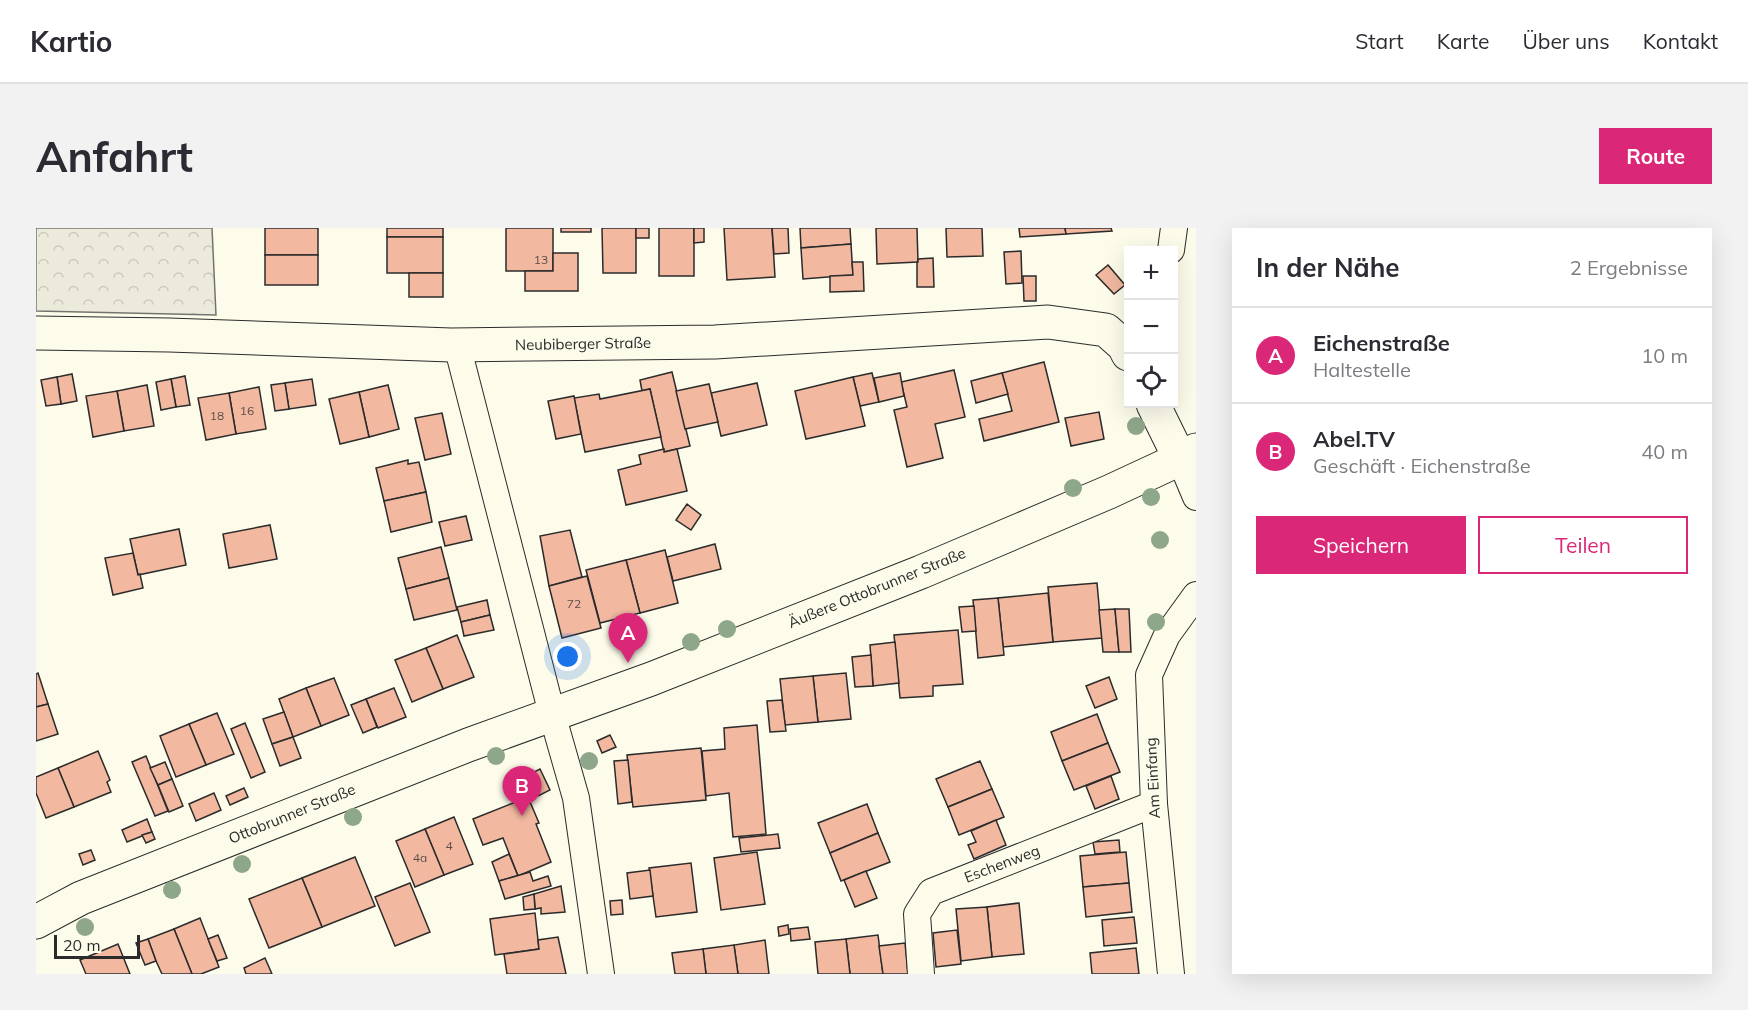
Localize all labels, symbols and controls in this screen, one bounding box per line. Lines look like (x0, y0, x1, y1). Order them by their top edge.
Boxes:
text: Kartio (30, 24, 112, 59)
text: Start (1355, 28, 1404, 54)
text: Karte (1437, 28, 1489, 54)
text: Über uns (1522, 28, 1610, 54)
text: Kontakt (1643, 28, 1718, 54)
button: Route (1599, 128, 1712, 184)
text: Anfahrt (36, 130, 193, 183)
map controls (1124, 246, 1178, 408)
button: + (1124, 246, 1178, 300)
text: In der Nähe (1256, 251, 1400, 284)
house number: 13 (534, 252, 548, 267)
text: 2 Ergebnisse (1570, 255, 1688, 280)
button: − (1124, 300, 1178, 354)
text: Eichenstraße (1313, 329, 1450, 357)
street label: Neubiberger Straße (515, 333, 651, 354)
text: A (1268, 343, 1283, 368)
text: 10 m (1641, 343, 1688, 368)
button: locate (1124, 354, 1178, 408)
text: Haltestelle (1313, 357, 1411, 382)
house number: 16 (240, 403, 254, 418)
house number: 18 (210, 408, 224, 423)
text: Abel.TV (1313, 425, 1395, 453)
text: B (1269, 439, 1282, 464)
text: 40 m (1641, 439, 1688, 464)
text: Geschäft · Eichenstraße (1313, 453, 1531, 478)
button: Speichern (1256, 516, 1466, 574)
button: Teilen (1478, 516, 1688, 574)
street label: Äußere Ottobrunner Straße (785, 543, 968, 632)
house number: 72 (567, 596, 581, 611)
pin: A (608, 614, 648, 663)
your location (553, 642, 582, 671)
street label: Am Einfang (1141, 737, 1164, 819)
pin: B (502, 766, 542, 816)
street label: Ottobrunner Straße (226, 779, 358, 848)
house number: 4 (445, 838, 453, 853)
street label: Eschenweg (961, 840, 1042, 887)
house number: 4a (413, 850, 427, 865)
scale bar (54, 932, 140, 960)
text: 20 m (63, 935, 100, 955)

